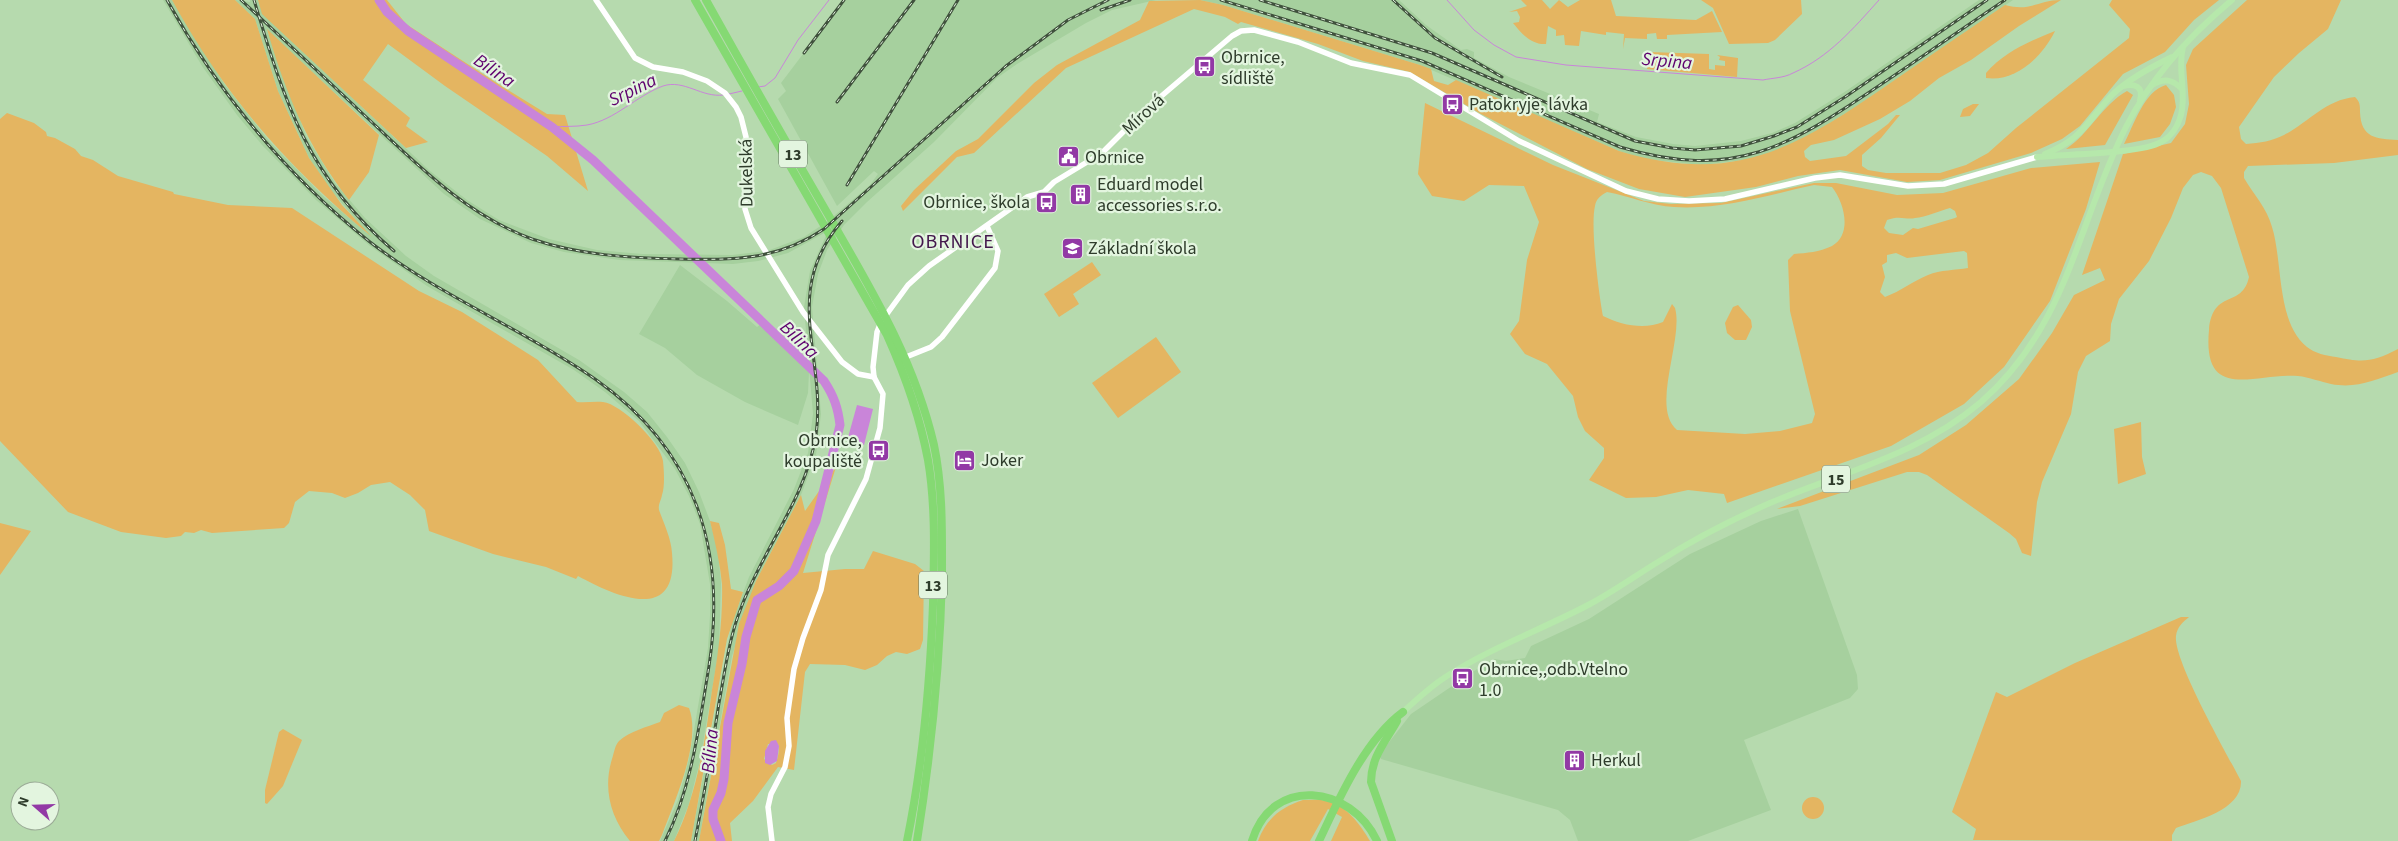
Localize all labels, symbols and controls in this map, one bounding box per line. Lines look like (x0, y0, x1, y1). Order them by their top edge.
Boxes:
place label: Obrnice, sídliště (1221, 45, 1285, 91)
water label: Srpina (1640, 46, 1693, 77)
water label: Bílina (468, 48, 520, 95)
bus stop icon: Obrnice, sídliště (1193, 55, 1217, 79)
water label: Srpina (604, 67, 661, 114)
street label: Mírová (1116, 88, 1170, 141)
bus stop icon: Patokryje, lávka (1441, 92, 1465, 116)
place label: Patokryje, lávka (1469, 92, 1588, 117)
street label: Dukelská (733, 139, 760, 207)
road number: 13 (779, 140, 807, 168)
public building icon: Obrnice (1057, 145, 1081, 169)
place label: Obrnice (1085, 145, 1144, 170)
place label: Eduard model accessories s.r.o. (1097, 172, 1222, 218)
building icon: Eduard model accessories s.r.o. (1069, 182, 1093, 206)
place label: Obrnice, škola (923, 190, 1030, 215)
bus stop icon: Obrnice, škola (1034, 190, 1058, 214)
district label: OBRNICE (911, 228, 995, 256)
school or university icon: Základní škola (1060, 236, 1084, 260)
place label: Základní škola (1088, 236, 1196, 261)
water label: Bílina (774, 315, 824, 365)
place label: Obrnice, koupaliště (784, 428, 862, 474)
bus stop icon: Obrnice, koupaliště (866, 438, 890, 462)
hotel icon: Joker (953, 448, 977, 472)
place label: Joker (981, 448, 1024, 473)
road number: 15 (1822, 466, 1850, 492)
road number: 13 (919, 572, 947, 598)
place label: Obrnice,,odb.Vtelno 1.0 (1479, 657, 1628, 703)
bus stop icon: Obrnice,,odb.Vtelno 1.0 (1451, 667, 1475, 691)
water label: Bílina (695, 728, 726, 775)
building icon: Herkul (1563, 748, 1587, 772)
place label: Herkul (1591, 748, 1641, 773)
north arrow (10, 781, 60, 831)
text: N (13, 794, 35, 810)

